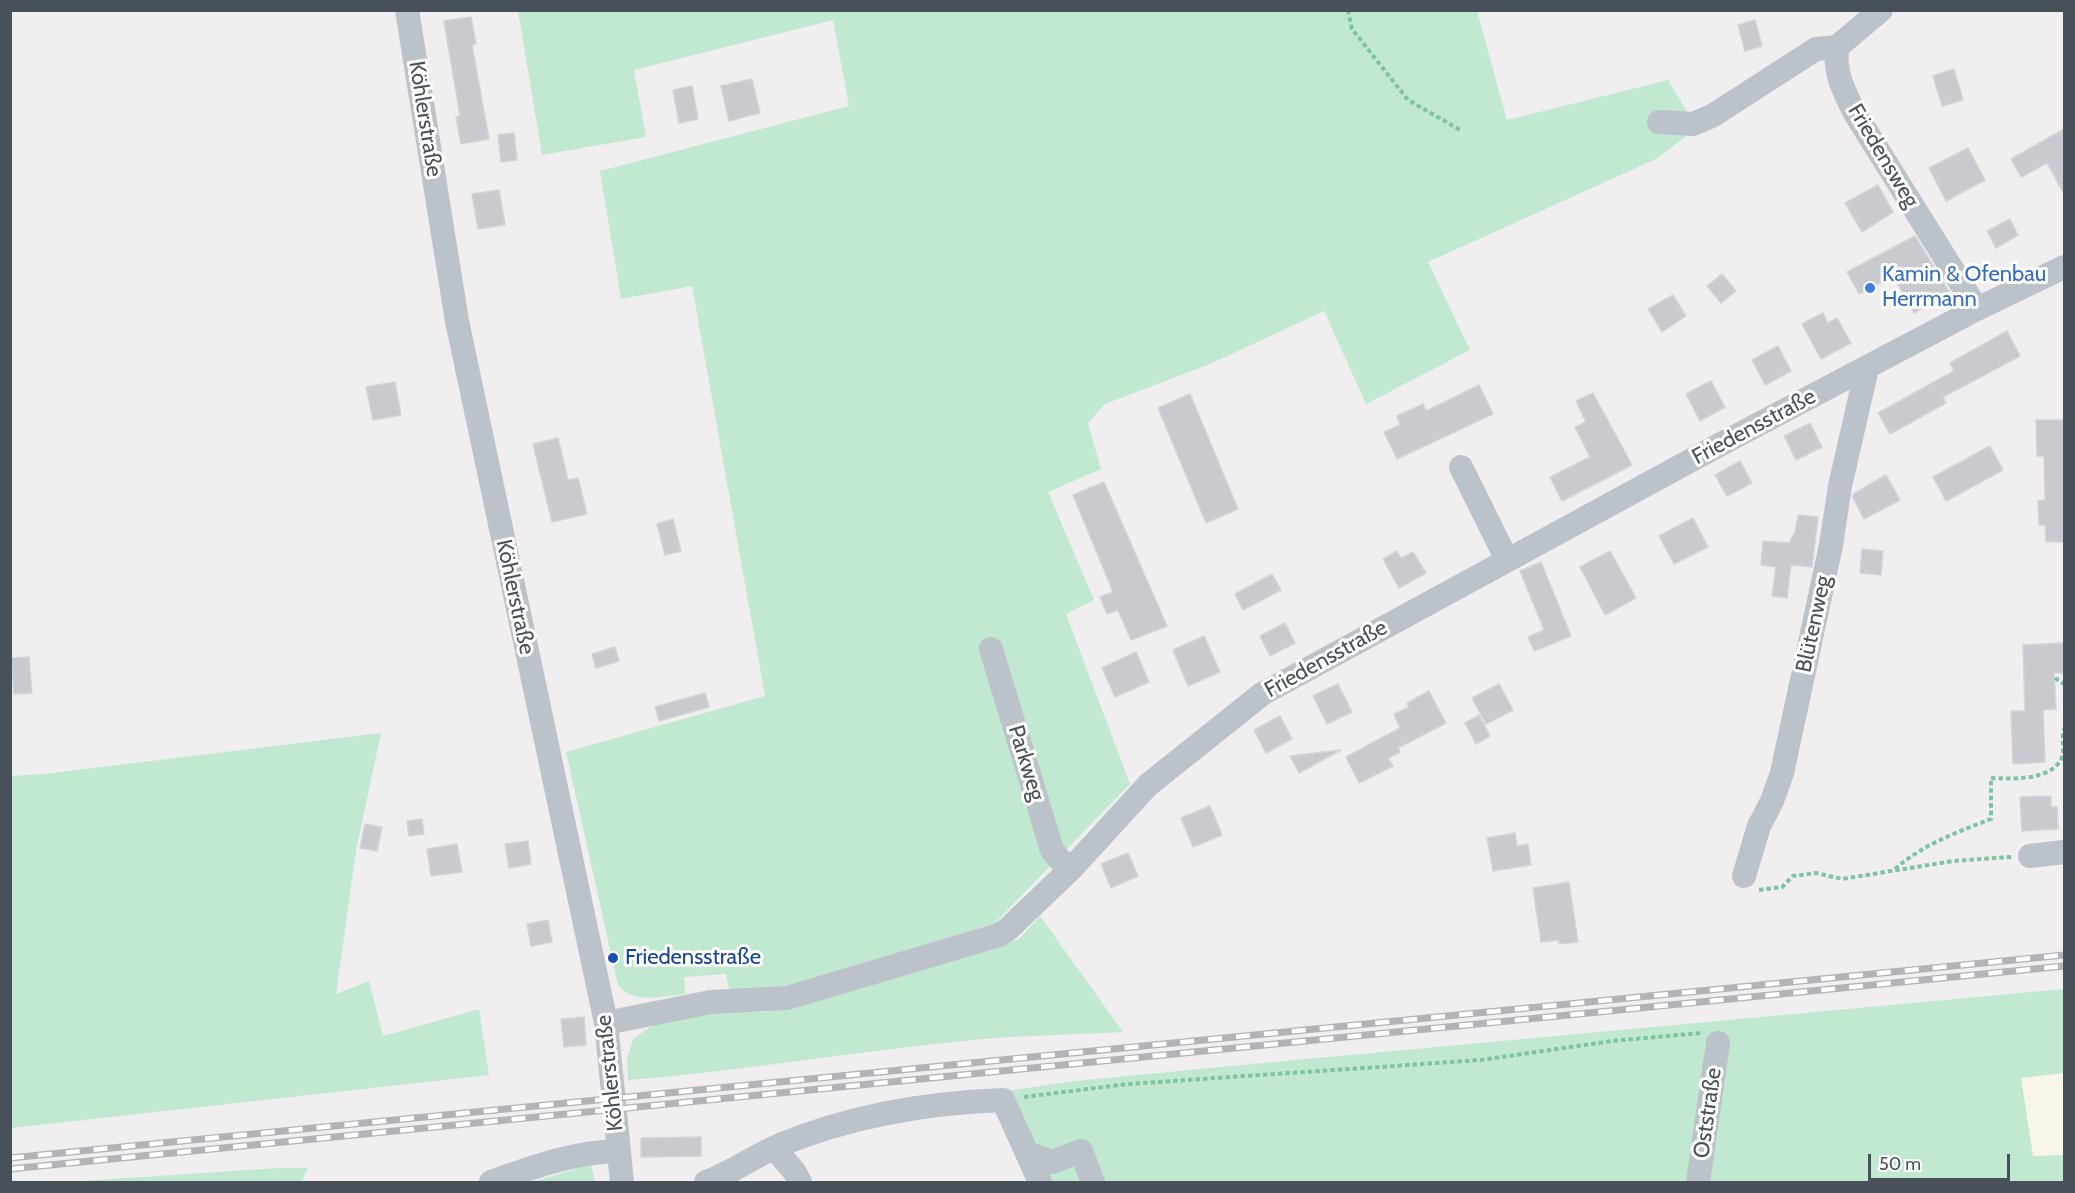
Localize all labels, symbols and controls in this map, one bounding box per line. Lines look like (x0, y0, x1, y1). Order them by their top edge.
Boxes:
street label: Köhlerstraße (403, 59, 447, 179)
street label: Friedensweg (1842, 99, 1924, 213)
place label: Kamin & Ofenbau Herrmann (1882, 262, 2046, 314)
marker: Kamin & Ofenbau Herrmann (1863, 281, 1877, 295)
street label: Friedensstraße (1688, 383, 1820, 471)
street label: Köhlerstraße (490, 537, 540, 657)
street label: Blütenweg (1791, 573, 1837, 675)
street label: Friedensstraße (1260, 614, 1392, 704)
street label: Parkweg (1002, 722, 1050, 804)
place label: Friedensstraße (625, 945, 761, 971)
marker: Friedensstraße (606, 951, 620, 965)
street label: Köhlerstraße (591, 1014, 629, 1132)
street label: Oststraße (1689, 1066, 1727, 1160)
scale bar (1871, 1142, 2014, 1180)
text: 50 m (1879, 1153, 1921, 1175)

